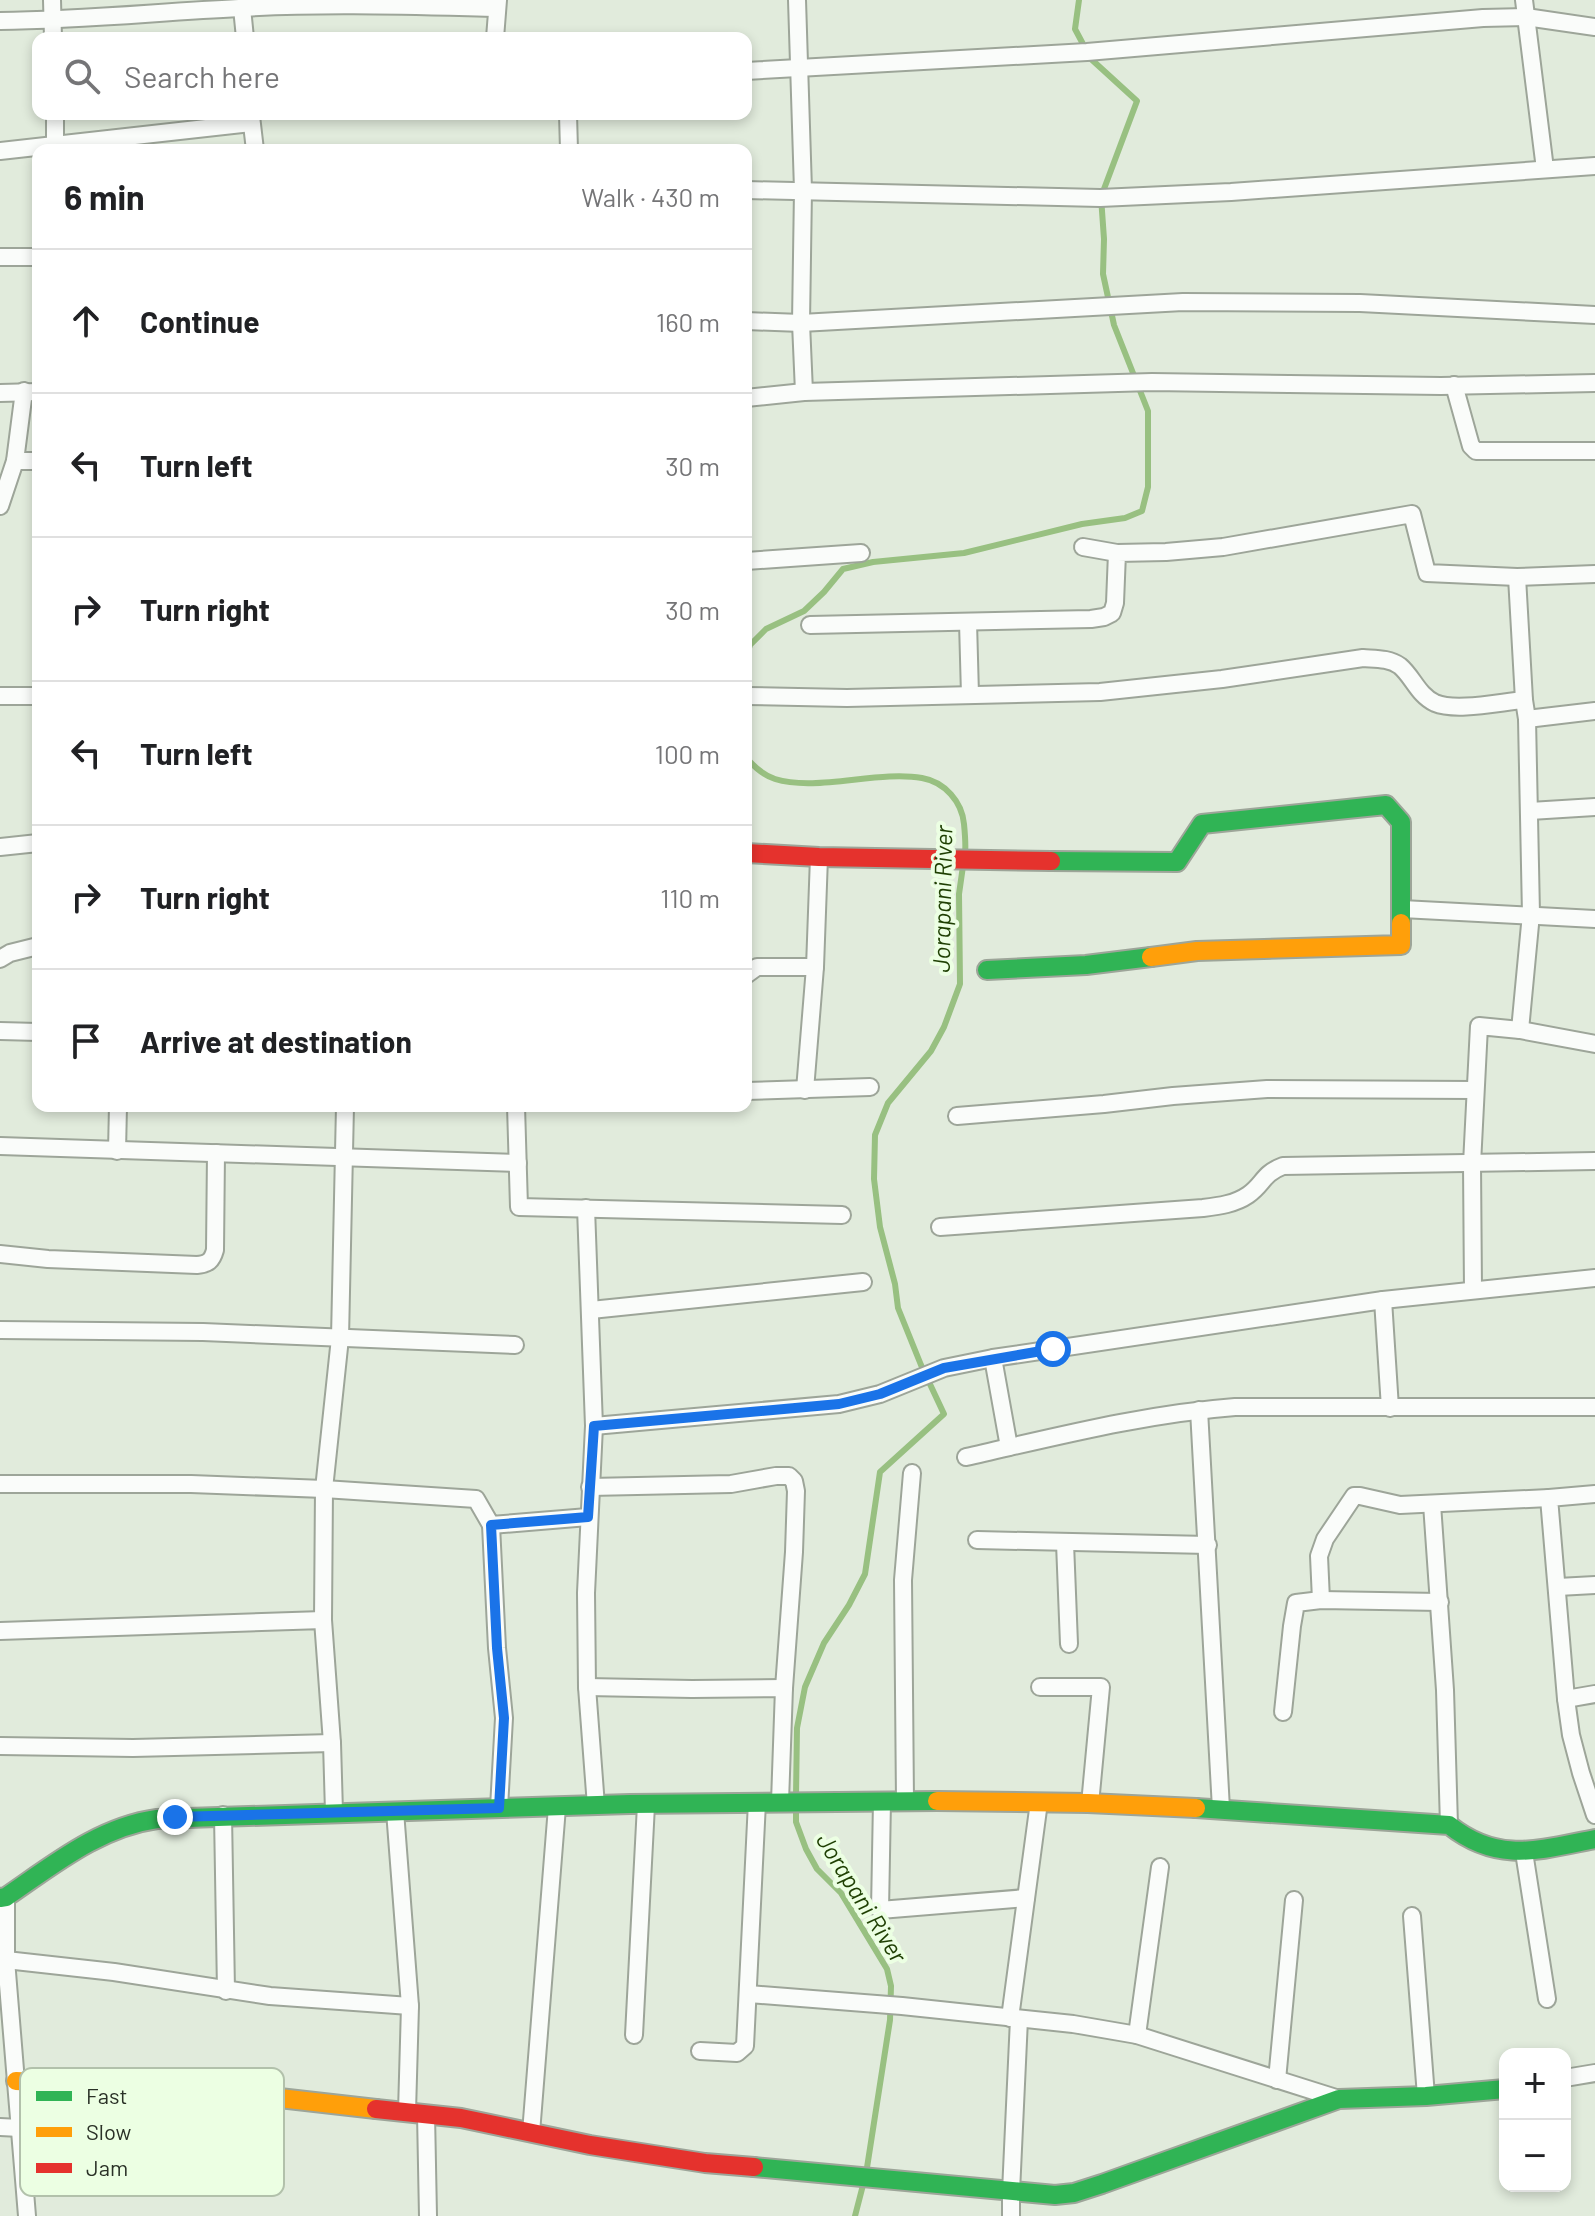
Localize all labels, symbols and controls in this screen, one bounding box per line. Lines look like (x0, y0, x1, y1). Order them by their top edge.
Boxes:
search box (32, 32, 752, 120)
icon: search (60, 54, 104, 98)
text: Search here (124, 58, 280, 94)
text: 6 min (64, 176, 145, 217)
text: Walk · 430 m (581, 181, 720, 212)
icon: ahead (64, 299, 108, 343)
text: Continue (140, 303, 260, 339)
text: 160 m (656, 306, 720, 337)
icon: left (64, 443, 108, 487)
text: Turn left (140, 447, 253, 483)
text: 30 m (665, 450, 720, 481)
icon: right (64, 587, 108, 631)
text: Turn right (140, 591, 270, 627)
text: 30 m (665, 594, 720, 625)
icon: left (64, 731, 108, 775)
text: Turn left (140, 735, 253, 771)
text: 100 m (655, 738, 720, 769)
water label: Jorapani River (926, 823, 957, 973)
icon: right (64, 875, 108, 919)
text: Turn right (140, 879, 270, 915)
text: 110 m (660, 882, 720, 913)
icon: arrive (64, 1019, 108, 1063)
text: Arrive at destination (140, 1023, 412, 1059)
route start (1035, 1331, 1071, 1367)
route end (157, 1799, 193, 1835)
water label: Jorapani River (811, 1827, 914, 1969)
map controls (1499, 2048, 1571, 2192)
button: + (1499, 2048, 1571, 2120)
legend (20, 2068, 284, 2196)
text: Fast (86, 2082, 128, 2108)
text: Slow (86, 2118, 131, 2144)
button: − (1499, 2120, 1571, 2192)
text: Jam (86, 2154, 128, 2180)

